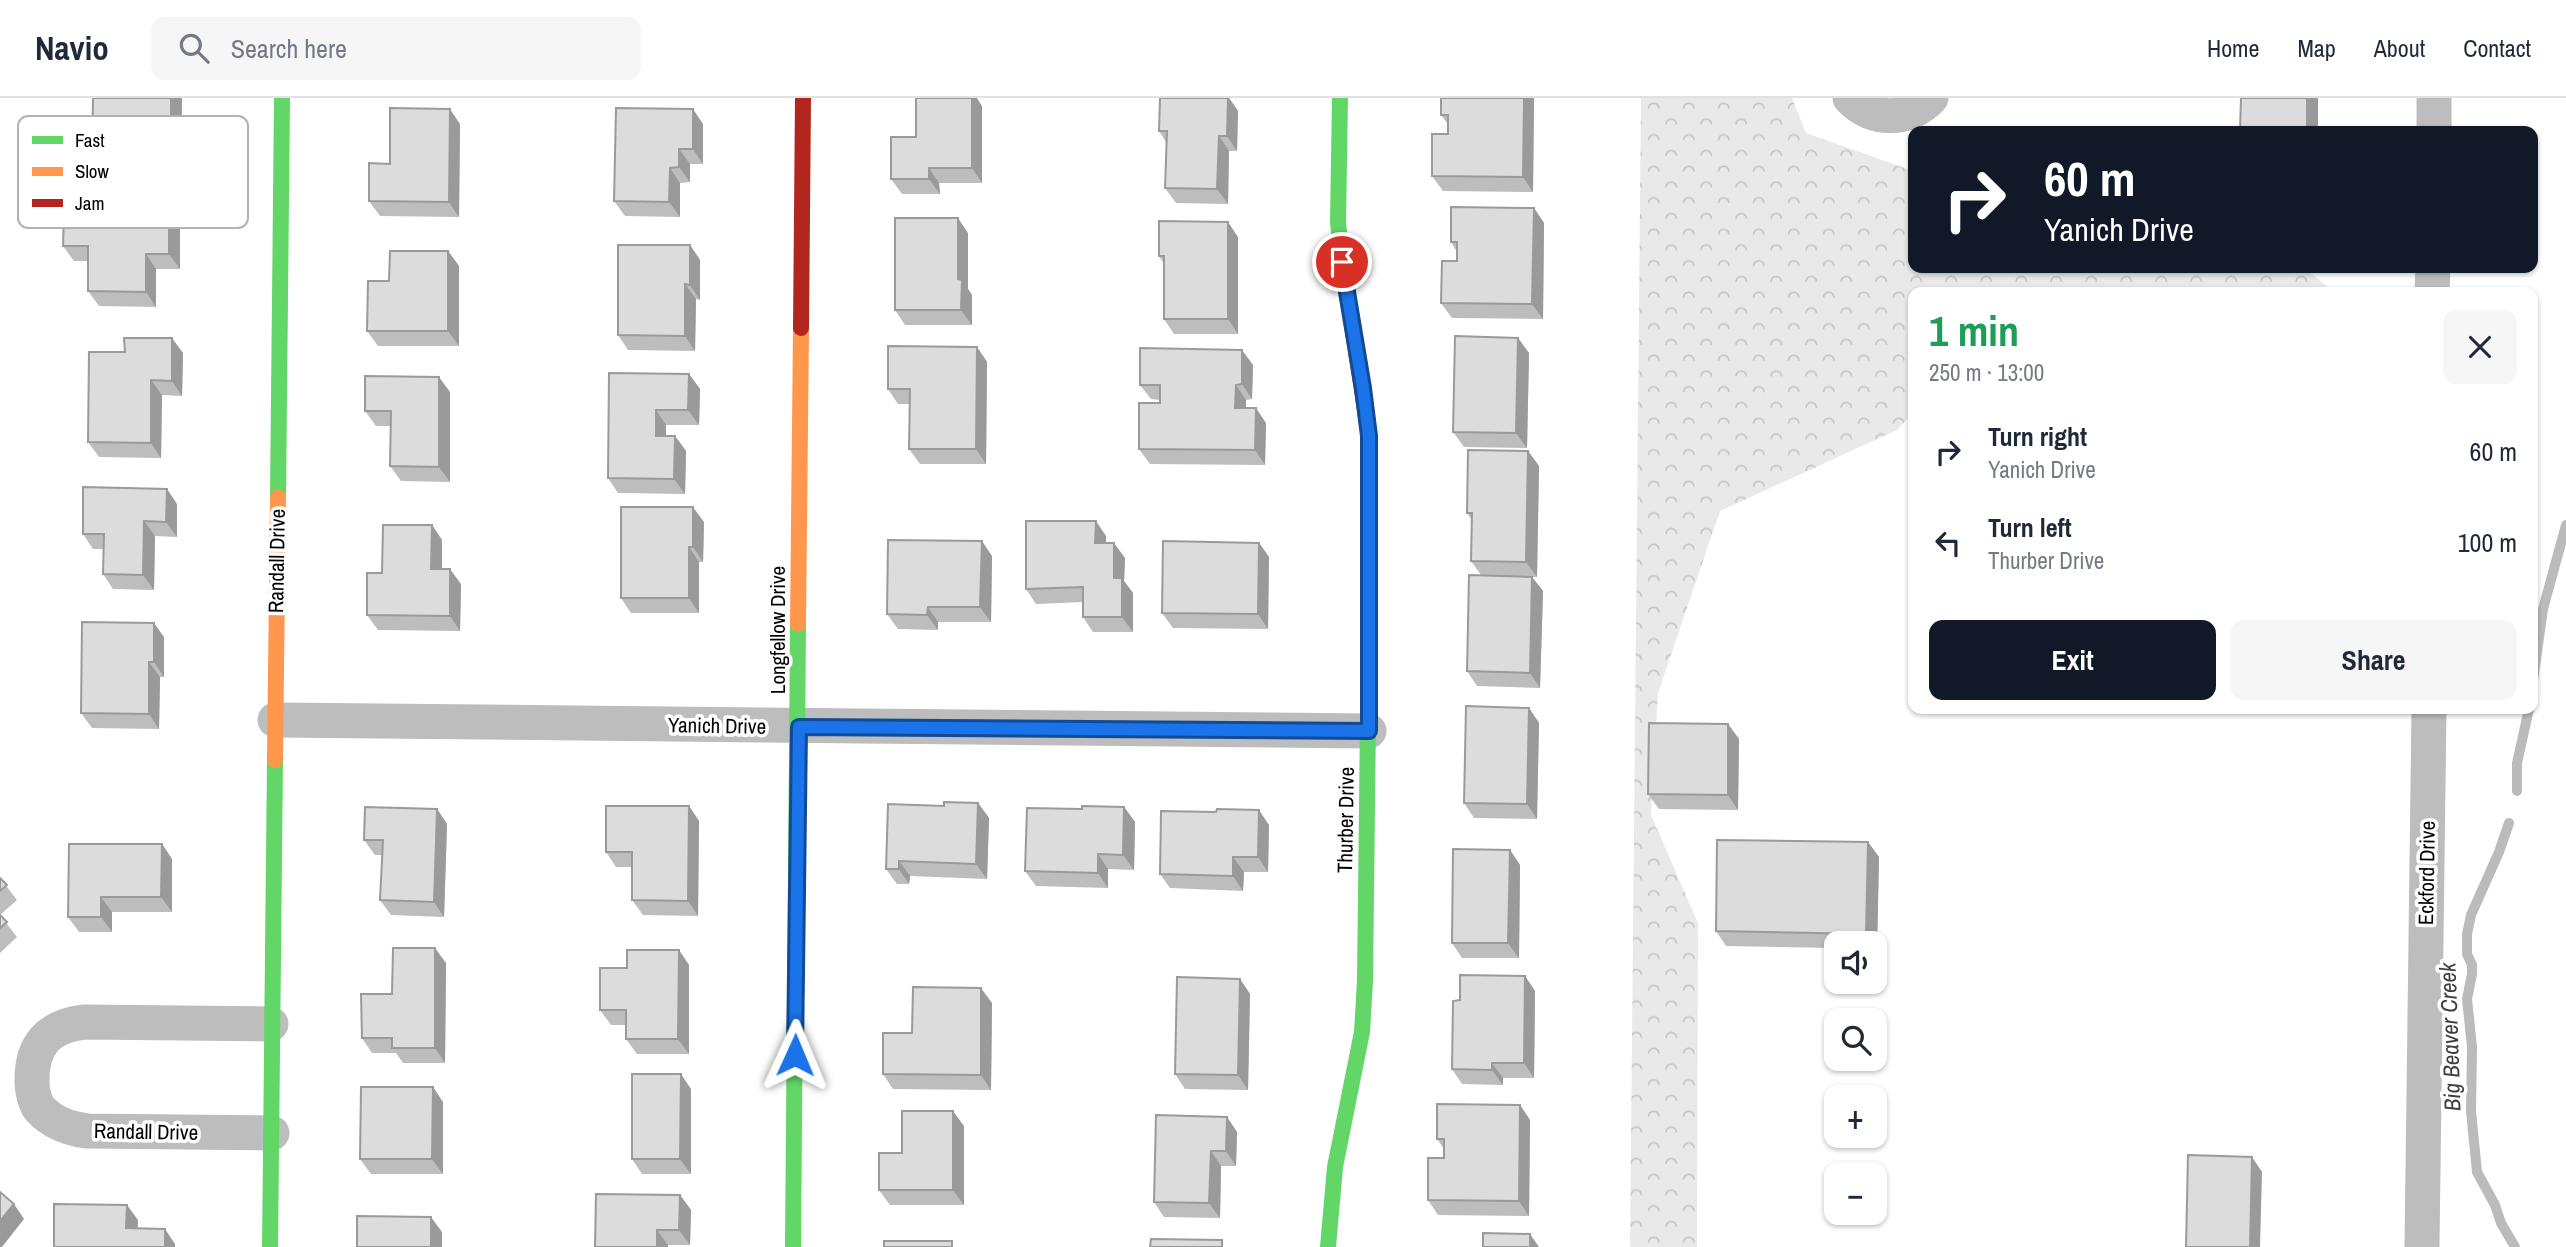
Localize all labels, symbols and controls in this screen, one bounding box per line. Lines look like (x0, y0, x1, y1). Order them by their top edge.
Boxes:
search box (151, 17, 641, 80)
text: Navio (35, 26, 109, 70)
icon: search (175, 29, 213, 67)
text: Search here (231, 31, 347, 66)
text: Home (2207, 32, 2259, 64)
text: Map (2297, 32, 2336, 64)
text: About (2374, 32, 2425, 64)
text: Contact (2463, 32, 2531, 64)
legend (18, 116, 248, 228)
text: Fast (75, 127, 105, 153)
text: 60 m (2044, 145, 2136, 211)
icon: right (1929, 154, 2020, 245)
text: Slow (75, 158, 110, 184)
text: Jam (75, 190, 104, 216)
text: Yanich Drive (2044, 208, 2194, 251)
pin (1312, 232, 1372, 292)
icon: arrive (1323, 243, 1361, 281)
text: 1 min (1929, 303, 2019, 359)
button: close (2443, 310, 2517, 384)
text: 250 m · 13:00 (1929, 357, 2044, 388)
text: Turn right (1988, 419, 2087, 454)
icon: right (1929, 433, 1967, 471)
text: 60 m (2470, 434, 2517, 469)
text: Yanich Drive (1988, 454, 2096, 485)
street label: Randall Drive (261, 509, 292, 613)
text: Turn left (1988, 510, 2072, 545)
icon: left (1929, 524, 1967, 562)
text: 100 m (2458, 525, 2517, 560)
text: Thurber Drive (1988, 545, 2104, 576)
street label: Longfellow Drive (763, 566, 792, 694)
button: Exit (1929, 620, 2216, 700)
button: Share (2230, 620, 2517, 700)
street label: Yanich Drive (668, 710, 766, 741)
street label: Thurber Drive (1330, 767, 1361, 873)
street label: Eckford Drive (2411, 821, 2442, 925)
map controls (1824, 931, 1887, 1225)
button: sound (1824, 931, 1887, 994)
water label: Big Beaver Creek (2431, 961, 2468, 1112)
button: search (1824, 1008, 1887, 1071)
position arrow (758, 1018, 832, 1092)
button: + (1824, 1085, 1887, 1148)
street label: Randall Drive (94, 1116, 198, 1147)
button: − (1824, 1162, 1887, 1225)

